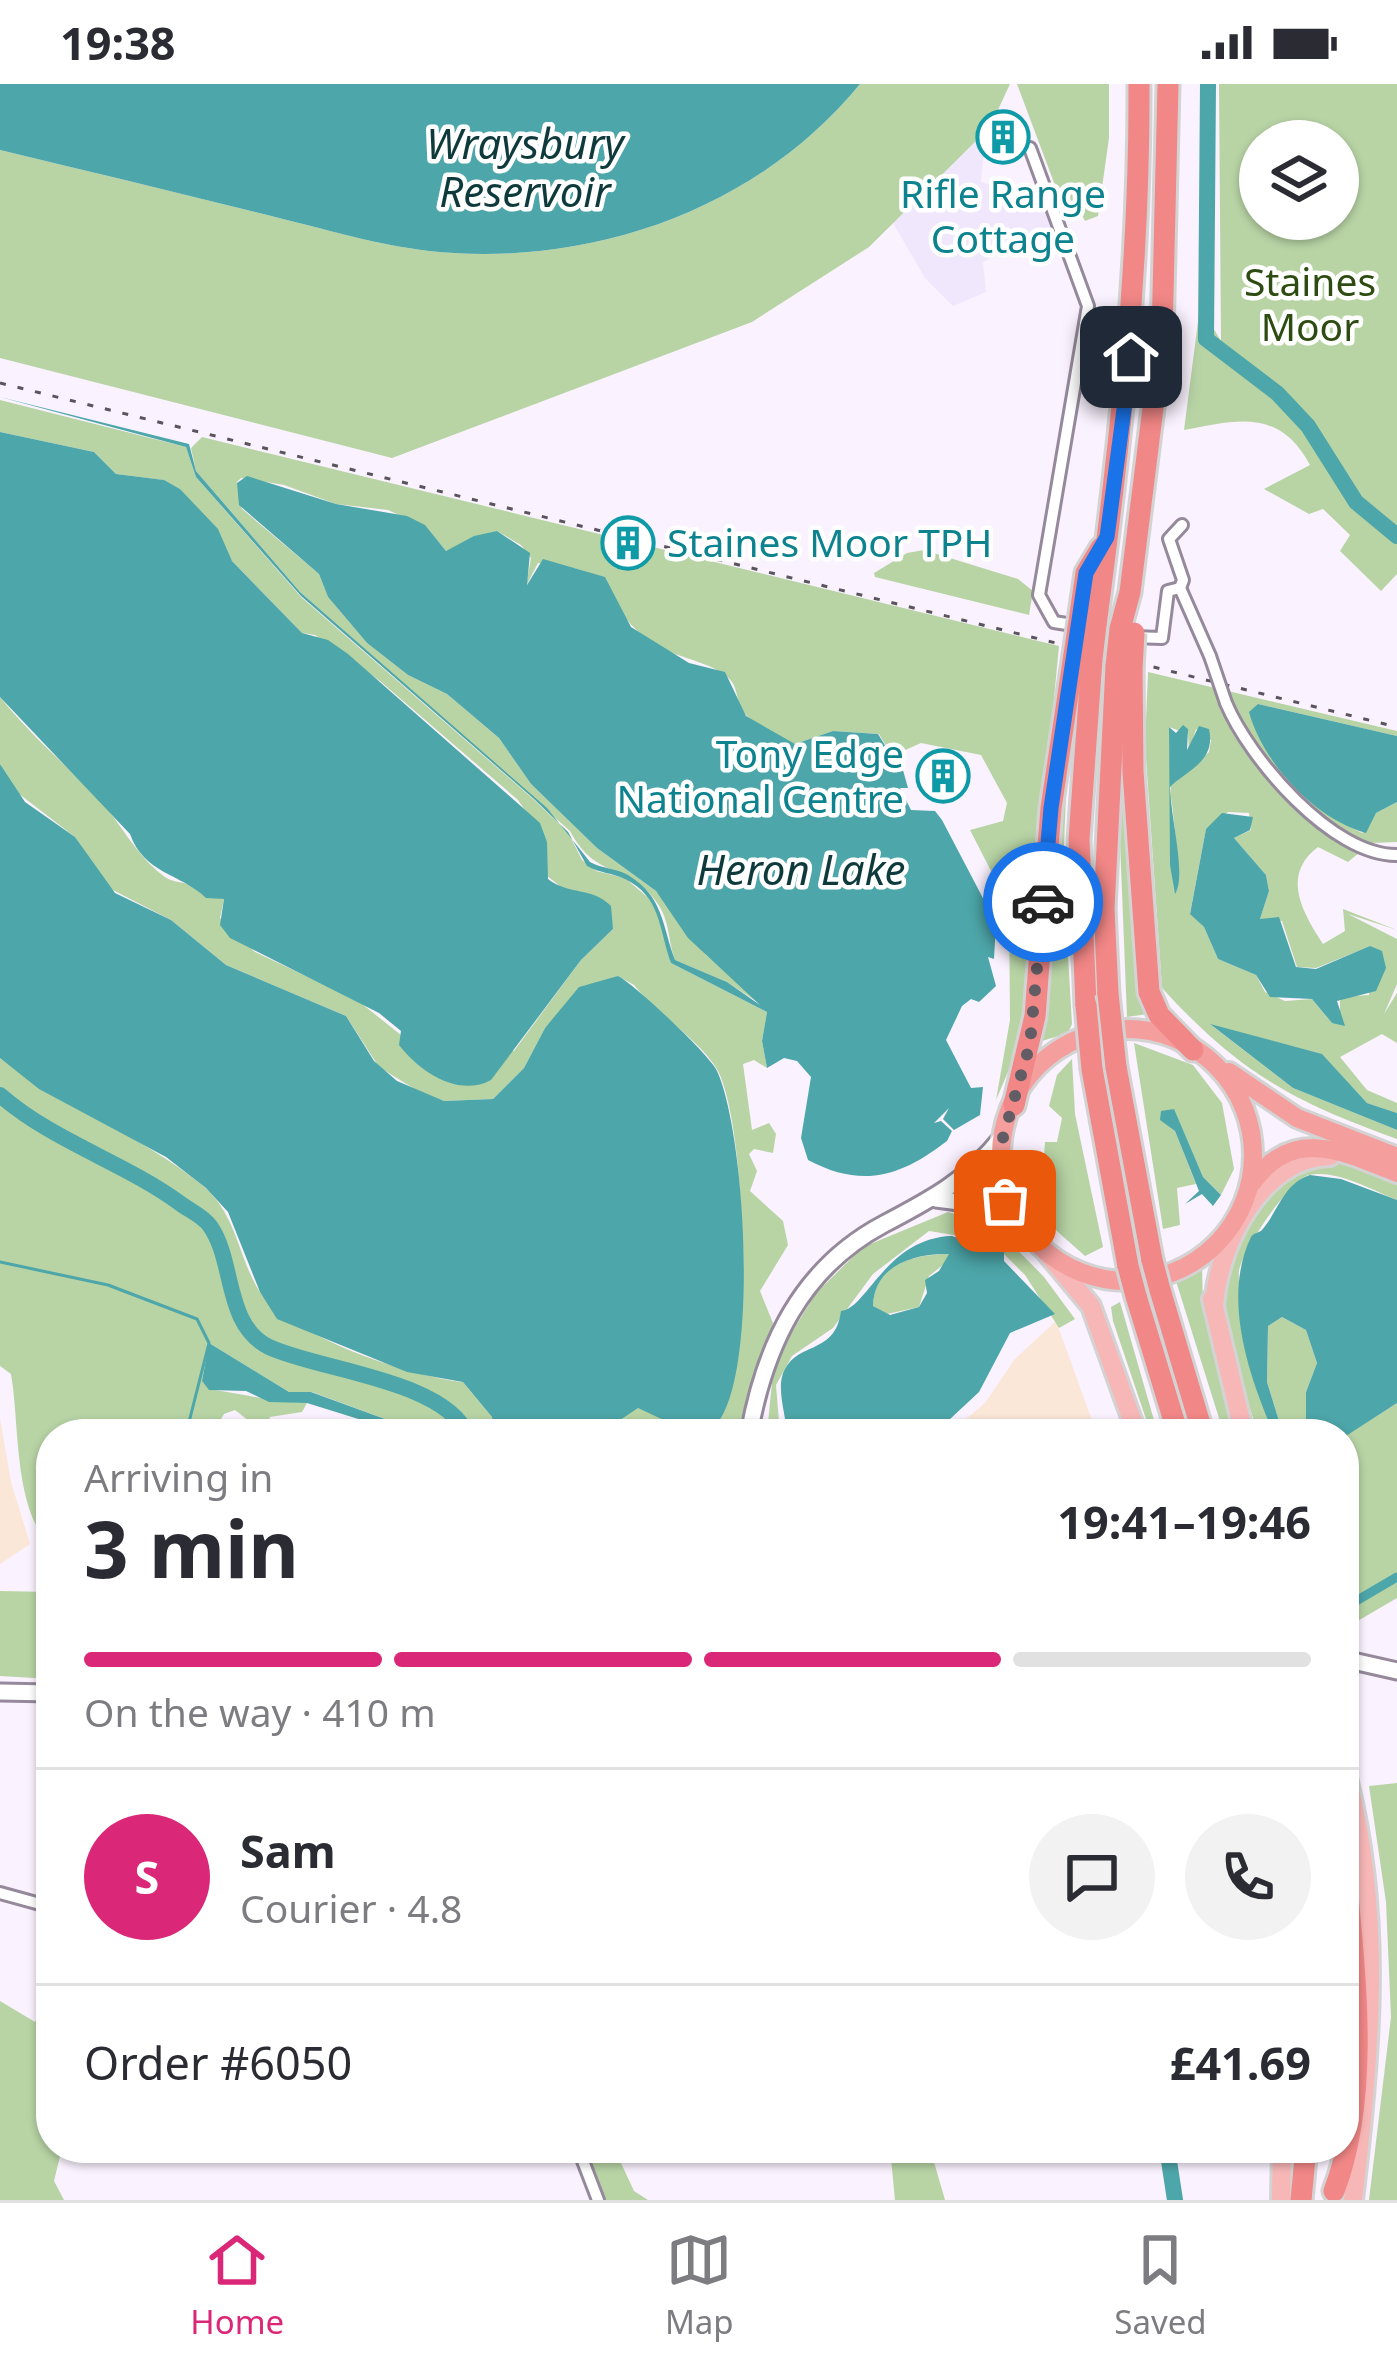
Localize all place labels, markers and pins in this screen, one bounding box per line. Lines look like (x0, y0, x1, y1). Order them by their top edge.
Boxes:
building icon: Rifle Range Cottage (975, 109, 1031, 165)
place label: Rifle Range Cottage (900, 166, 1106, 264)
pin (1080, 306, 1182, 408)
building icon: Staines Moor TPH (600, 515, 656, 571)
place label: Staines Moor TPH (667, 515, 992, 568)
place label: Tony Edge National Centre (616, 726, 904, 824)
building icon: Tony Edge National Centre (915, 748, 971, 804)
pin (954, 1150, 1056, 1252)

